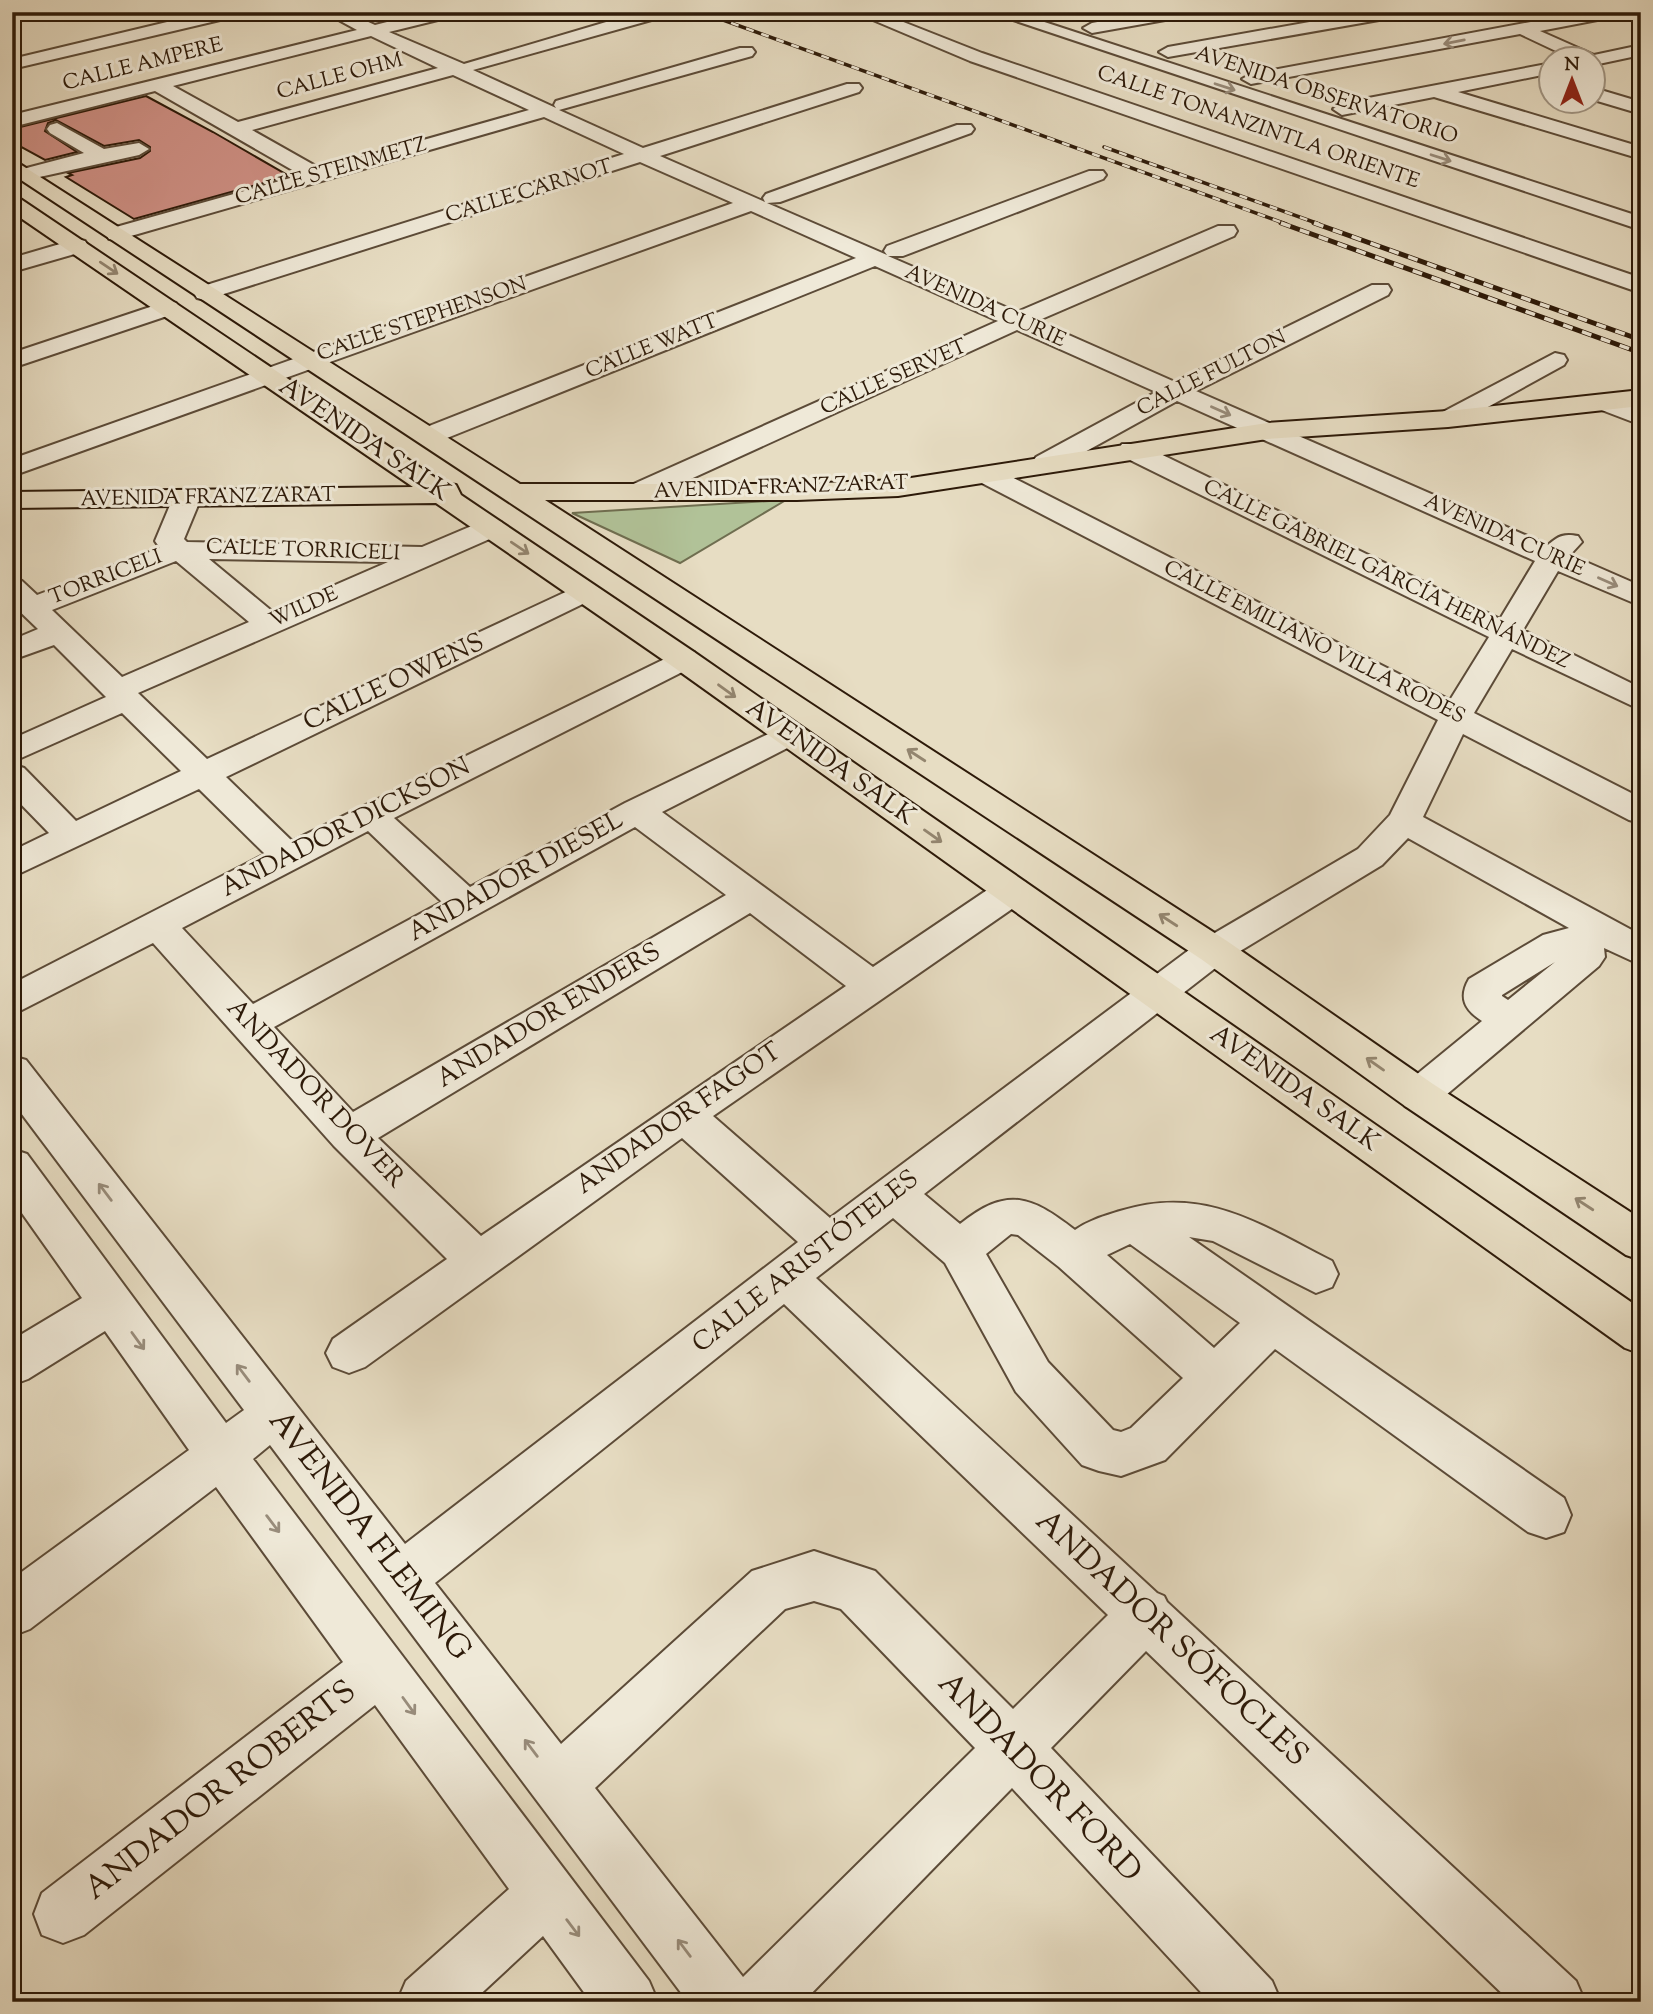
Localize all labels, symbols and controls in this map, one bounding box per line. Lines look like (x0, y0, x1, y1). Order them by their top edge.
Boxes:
street label: CALLE AMPERE (60, 31, 227, 99)
one-way arrow (1443, 36, 1466, 49)
street label: AVENIDA OBSERVATORIO (1191, 39, 1461, 153)
street label: CALLE OHM (274, 46, 406, 108)
north arrow (1538, 46, 1608, 116)
text: N (1564, 52, 1580, 79)
street label: CALLE TONANZINTLA ORIENTE (1093, 59, 1424, 198)
one-way arrow (1213, 82, 1235, 94)
street label: CALLE STEINMETZ (232, 130, 430, 214)
street label: CALLE CARNOT (442, 152, 616, 232)
one-way arrow (1429, 153, 1451, 165)
street label: AVENIDA CURIE (900, 258, 1071, 356)
one-way arrow (99, 261, 118, 275)
street label: CALLE STEPHENSON (313, 270, 531, 370)
street label: CALLE WATT (581, 307, 723, 387)
street label: CALLE FULTON (1132, 323, 1292, 425)
street label: CALLE SERVET (816, 332, 972, 424)
street label: AVENIDA SALK (271, 369, 457, 511)
one-way arrow (1210, 405, 1231, 418)
street label: AVENIDA FRANZ ZARAT (653, 469, 909, 507)
street label: CALLE GABRIEL GARCÍA HERNÁNDEZ (1198, 473, 1575, 677)
street label: AVENIDA FRANZ ZARAT (80, 481, 336, 515)
street label: AVENIDA CURIE (1419, 487, 1590, 585)
street label: CALLE TORRICELI (205, 533, 401, 569)
one-way arrow (510, 541, 529, 555)
street label: TORRICELI (45, 543, 167, 613)
street label: CALLE EMILIANO VILLA RODES (1158, 554, 1470, 732)
one-way arrow (1597, 576, 1618, 589)
street label: WILDE (265, 579, 343, 636)
street label: CALLE OWENS (297, 625, 491, 741)
one-way arrow (717, 684, 736, 698)
street label: AVENIDA SALK (738, 691, 923, 836)
one-way arrow (907, 748, 926, 762)
street label: ANDADOR DICKSON (215, 749, 477, 907)
street label: ANDADOR DIESEL (402, 802, 631, 952)
one-way arrow (923, 829, 942, 843)
one-way arrow (1158, 913, 1178, 927)
street label: ANDADOR ENDERS (430, 934, 668, 1098)
street label: ANDADOR DOVER (217, 991, 413, 1197)
street label: AVENIDA SALK (1202, 1017, 1387, 1162)
street label: ANDADOR FAGOT (569, 1034, 789, 1204)
one-way arrow (1366, 1057, 1385, 1071)
street label: CALLE ARISTÓTELES (685, 1162, 927, 1362)
one-way arrow (97, 1183, 112, 1202)
one-way arrow (1575, 1197, 1594, 1211)
one-way arrow (130, 1331, 145, 1350)
one-way arrow (236, 1364, 251, 1382)
street label: AVENIDA FLEMING (256, 1401, 482, 1671)
street label: ANDADOR SÓFOCLES (1024, 1500, 1318, 1778)
one-way arrow (265, 1514, 280, 1533)
street label: ANDADOR FORD (926, 1662, 1152, 1894)
street label: ANDADOR ROBERTS (75, 1670, 367, 1912)
one-way arrow (402, 1696, 416, 1715)
one-way arrow (523, 1739, 538, 1757)
one-way arrow (566, 1919, 581, 1937)
one-way arrow (676, 1939, 691, 1957)

